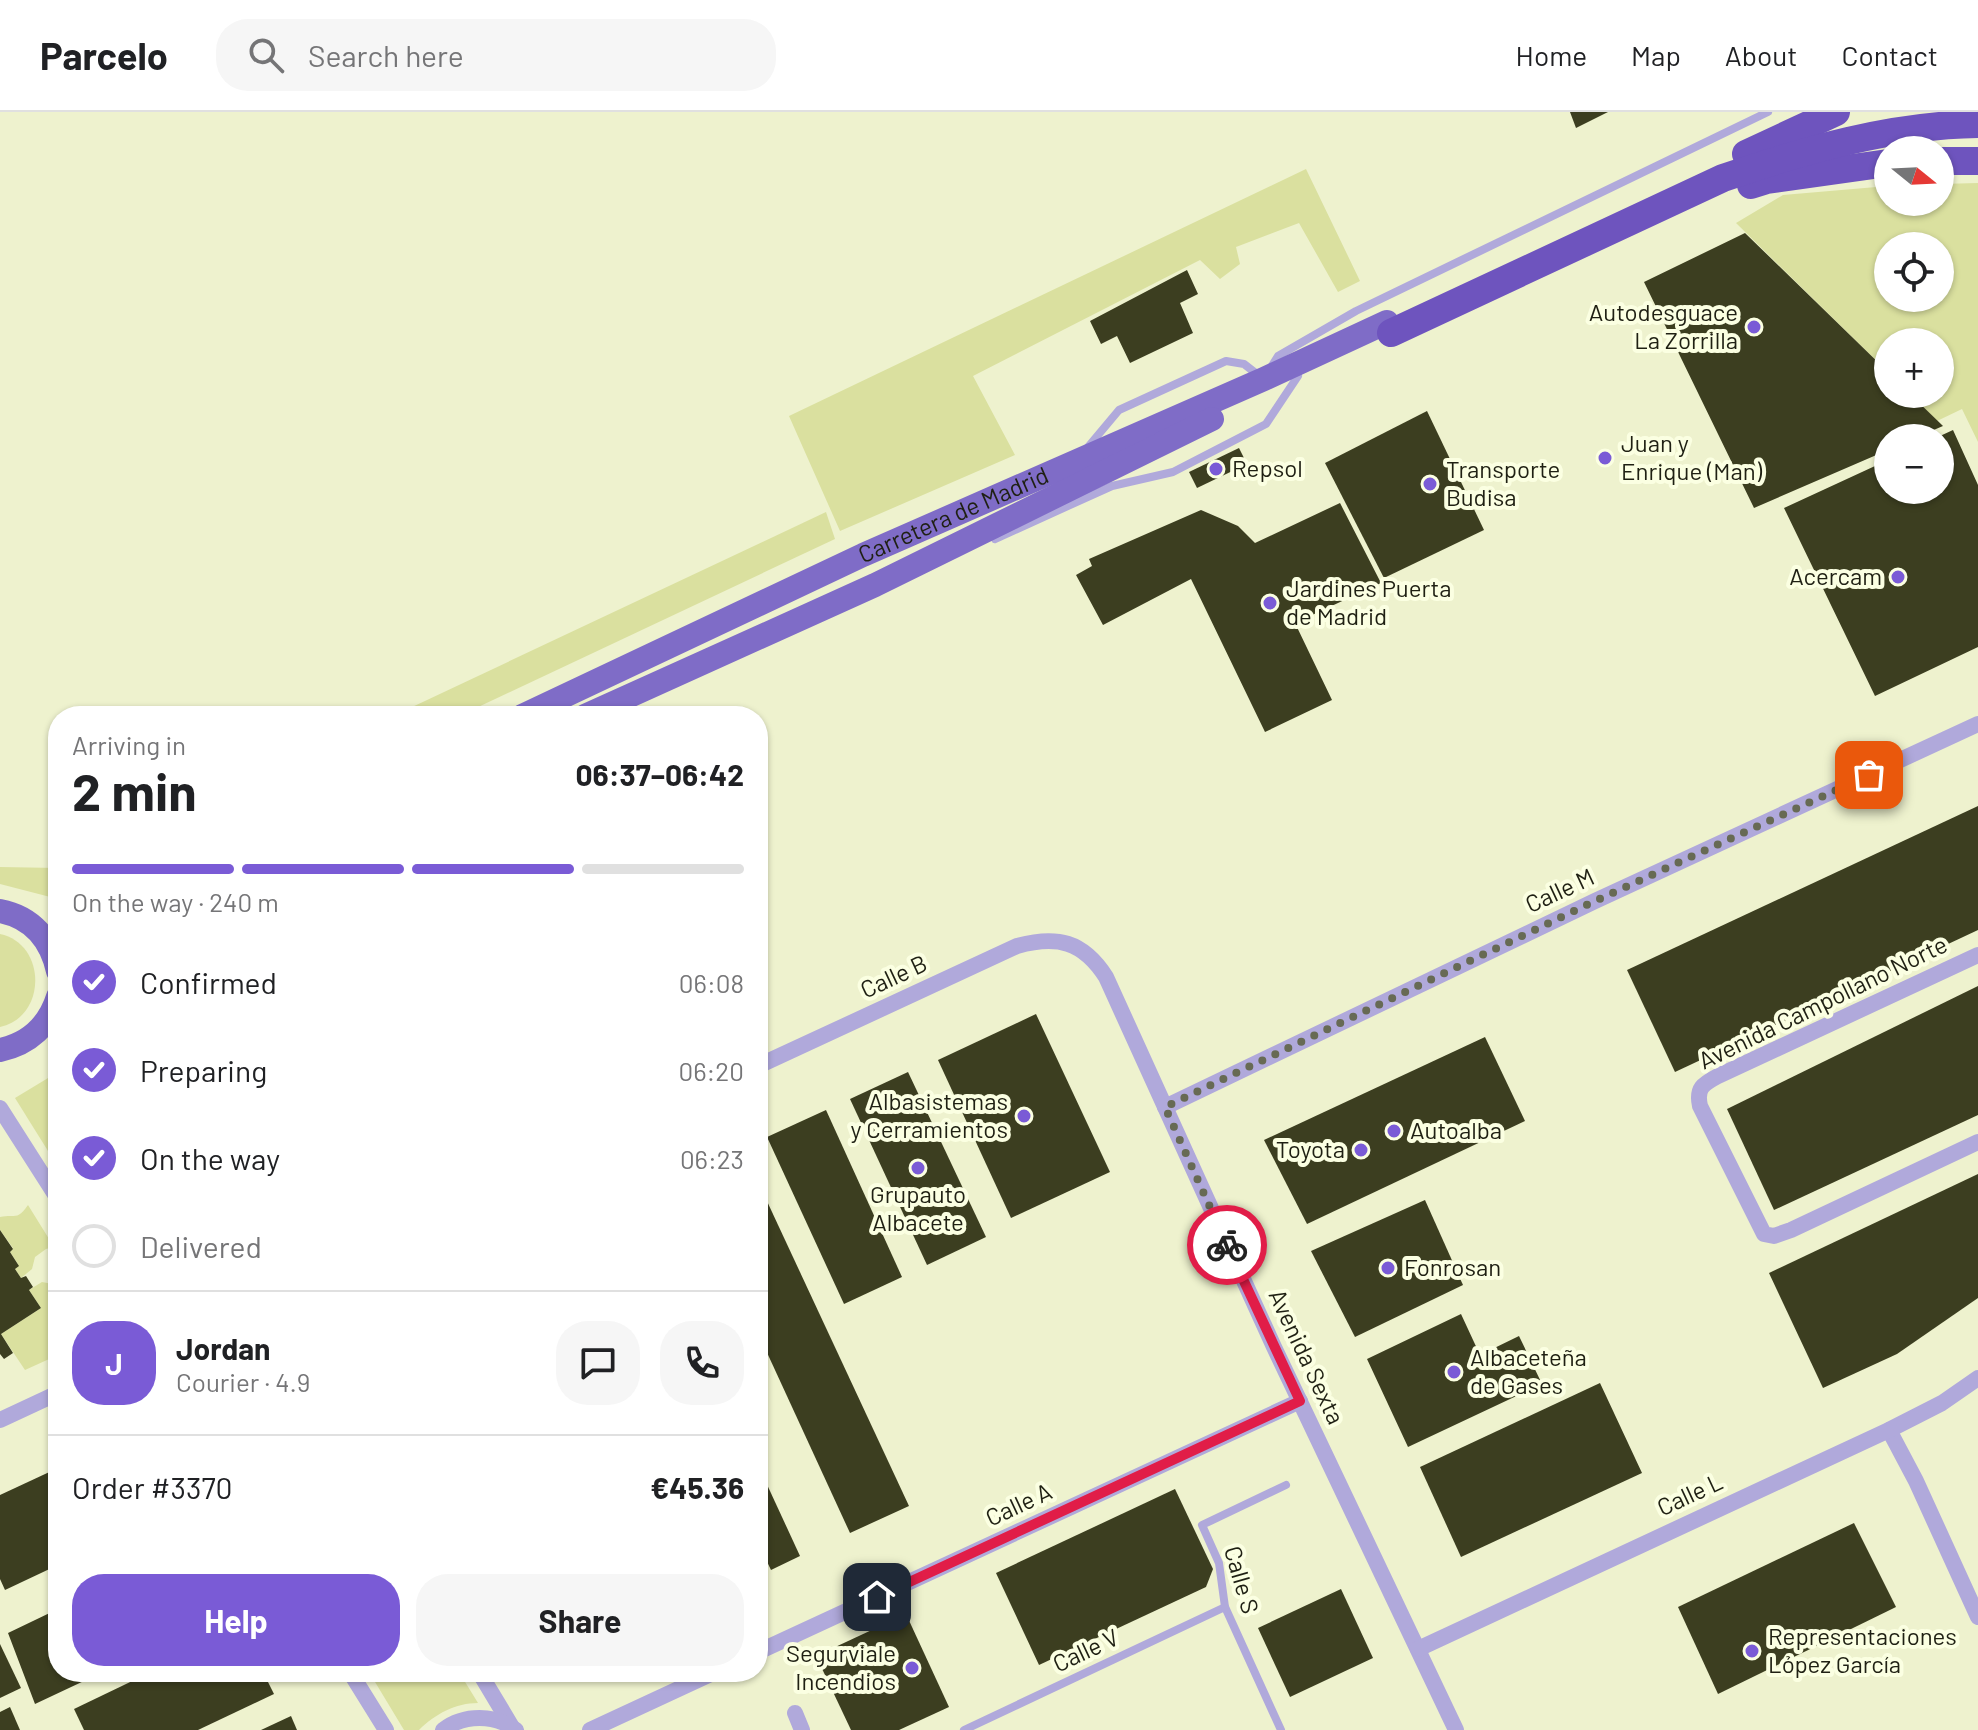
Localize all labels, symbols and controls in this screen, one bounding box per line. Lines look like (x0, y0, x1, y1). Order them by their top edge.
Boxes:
search box (216, 19, 776, 91)
text: Parcelo (40, 32, 168, 78)
icon: search (244, 33, 288, 77)
text: Search here (308, 37, 464, 73)
text: Home (1516, 38, 1587, 72)
text: Map (1631, 38, 1681, 72)
text: About (1725, 38, 1797, 72)
text: Contact (1841, 38, 1938, 72)
north arrow (1874, 136, 1954, 216)
map controls (1874, 136, 1954, 504)
button: locate (1874, 232, 1954, 312)
place label: Autodesguace La Zorrilla (1589, 297, 1738, 354)
marker: Autodesguace La Zorrilla (1745, 318, 1763, 336)
button: + (1874, 328, 1954, 408)
button: − (1874, 424, 1954, 504)
place label: Juan y Enrique (Man) (1621, 428, 1763, 485)
marker: Juan y Enrique (Man) (1596, 449, 1614, 467)
place label: Repsol (1232, 453, 1303, 482)
place label: Transporte Budisa (1446, 454, 1560, 511)
street label: Carretera de Madrid (853, 459, 1053, 568)
marker: Repsol (1207, 460, 1225, 478)
marker: Transporte Budisa (1421, 475, 1439, 493)
place label: Acercam (1789, 561, 1882, 590)
marker: Acercam (1889, 568, 1907, 586)
place label: Jardines Puerta de Madrid (1286, 573, 1452, 630)
marker: Jardines Puerta de Madrid (1261, 594, 1279, 612)
text: Arriving in (72, 729, 186, 760)
pin (1835, 741, 1903, 809)
icon: bag (1847, 753, 1891, 797)
text: 06:37–06:42 (575, 756, 744, 792)
text: 2 min (72, 759, 197, 821)
street label: Calle M (1520, 861, 1598, 918)
text: On the way · 240 m (72, 886, 279, 917)
street label: Avenida Campollano Norte (1693, 929, 1951, 1075)
street label: Calle B (855, 948, 931, 1004)
icon: check (72, 960, 116, 1004)
text: Confirmed (140, 964, 277, 1000)
text: 06:08 (679, 967, 744, 998)
icon: check (72, 1048, 116, 1092)
text: Preparing (140, 1052, 267, 1088)
text: 06:20 (678, 1055, 744, 1086)
place label: Albasistemas y Cerramientos (850, 1086, 1008, 1143)
marker: Albasistemas y Cerramientos (1015, 1107, 1033, 1125)
place label: Autoalba (1410, 1115, 1502, 1144)
marker: Autoalba (1385, 1122, 1403, 1140)
place label: Toyota (1276, 1134, 1345, 1163)
icon: check (72, 1136, 116, 1180)
text: On the way (140, 1140, 280, 1176)
marker: Toyota (1352, 1141, 1370, 1159)
text: 06:23 (680, 1143, 744, 1174)
marker: Grupauto Albacete (909, 1159, 927, 1177)
place label: Grupauto Albacete (870, 1179, 966, 1236)
courier (1187, 1205, 1267, 1285)
icon: bike (1205, 1223, 1249, 1267)
text: Delivered (140, 1228, 262, 1264)
place label: Fonrosan (1404, 1252, 1501, 1281)
marker: Fonrosan (1379, 1259, 1397, 1277)
street label: Avenida Sexta (1263, 1284, 1351, 1429)
button: chat (556, 1321, 640, 1405)
button: phone (660, 1321, 744, 1405)
text: Jordan (176, 1330, 271, 1366)
place label: Albaceteña de Gases (1470, 1342, 1587, 1399)
text: J (105, 1345, 123, 1381)
marker: Albaceteña de Gases (1445, 1363, 1463, 1381)
text: Courier · 4.9 (176, 1366, 310, 1397)
street label: Calle L (1652, 1466, 1727, 1521)
text: Order #3370 (72, 1469, 233, 1505)
text: €45.36 (650, 1469, 744, 1505)
street label: Calle A (981, 1476, 1056, 1532)
street label: Calle S (1219, 1542, 1266, 1617)
pin (843, 1563, 911, 1631)
button: Help (72, 1574, 400, 1666)
button: Share (416, 1574, 744, 1666)
icon: home (855, 1575, 899, 1619)
place label: Representaciones López García (1768, 1621, 1957, 1678)
street label: Calle V (1048, 1622, 1123, 1677)
place label: Segurviale Incendios (786, 1638, 896, 1695)
marker: Representaciones López García (1743, 1642, 1761, 1660)
marker: Segurviale Incendios (903, 1659, 921, 1677)

